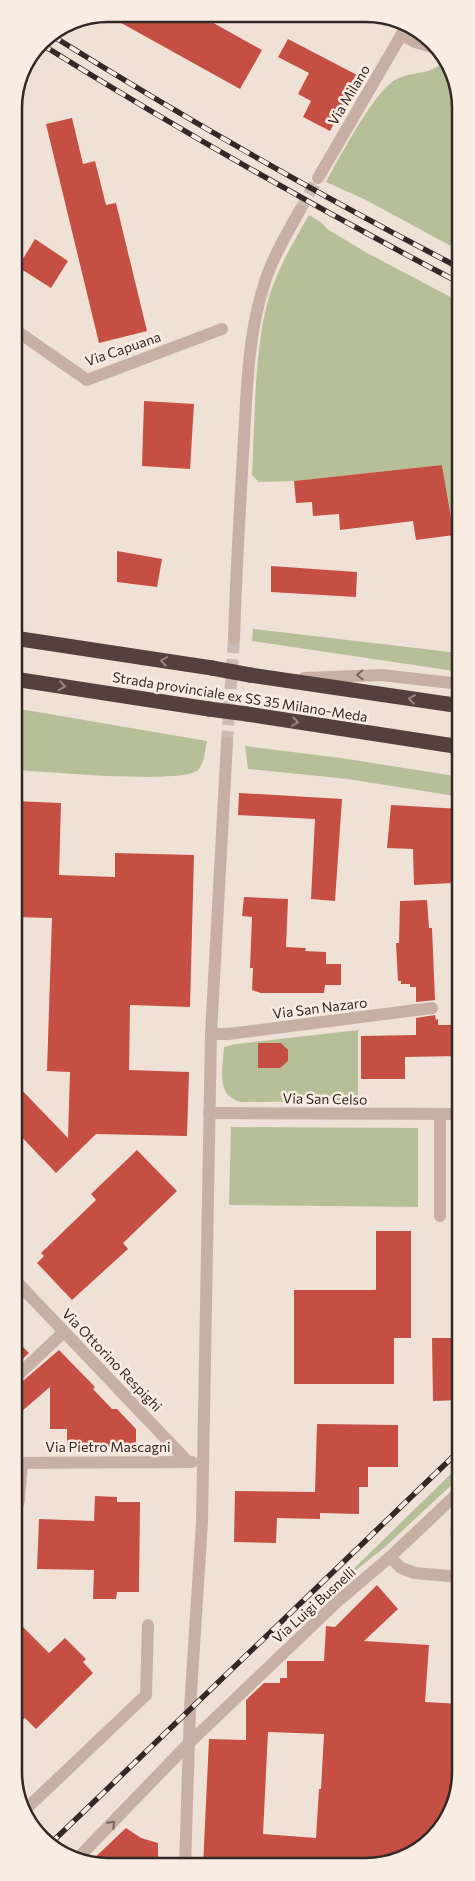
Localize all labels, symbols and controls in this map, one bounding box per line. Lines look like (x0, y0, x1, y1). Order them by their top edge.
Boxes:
street label: Via Milano (324, 61, 373, 128)
street label: Via Capuana (83, 328, 163, 369)
one-way arrow (159, 656, 167, 667)
street label: Strada provinciale ex SS 35 Milano-Meda (111, 668, 369, 725)
one-way arrow (356, 670, 364, 680)
one-way arrow (58, 681, 67, 691)
one-way arrow (408, 694, 417, 704)
one-way arrow (292, 716, 300, 727)
street label: Via San Nazaro (272, 993, 368, 1022)
street label: Via San Celso (283, 1089, 368, 1108)
street label: Via Ottorino Respighi (59, 1305, 166, 1415)
street label: Via Pietro Mascagni (45, 1438, 171, 1455)
street label: Via Luigi Busnelli (269, 1563, 359, 1646)
one-way arrow (106, 1821, 115, 1830)

